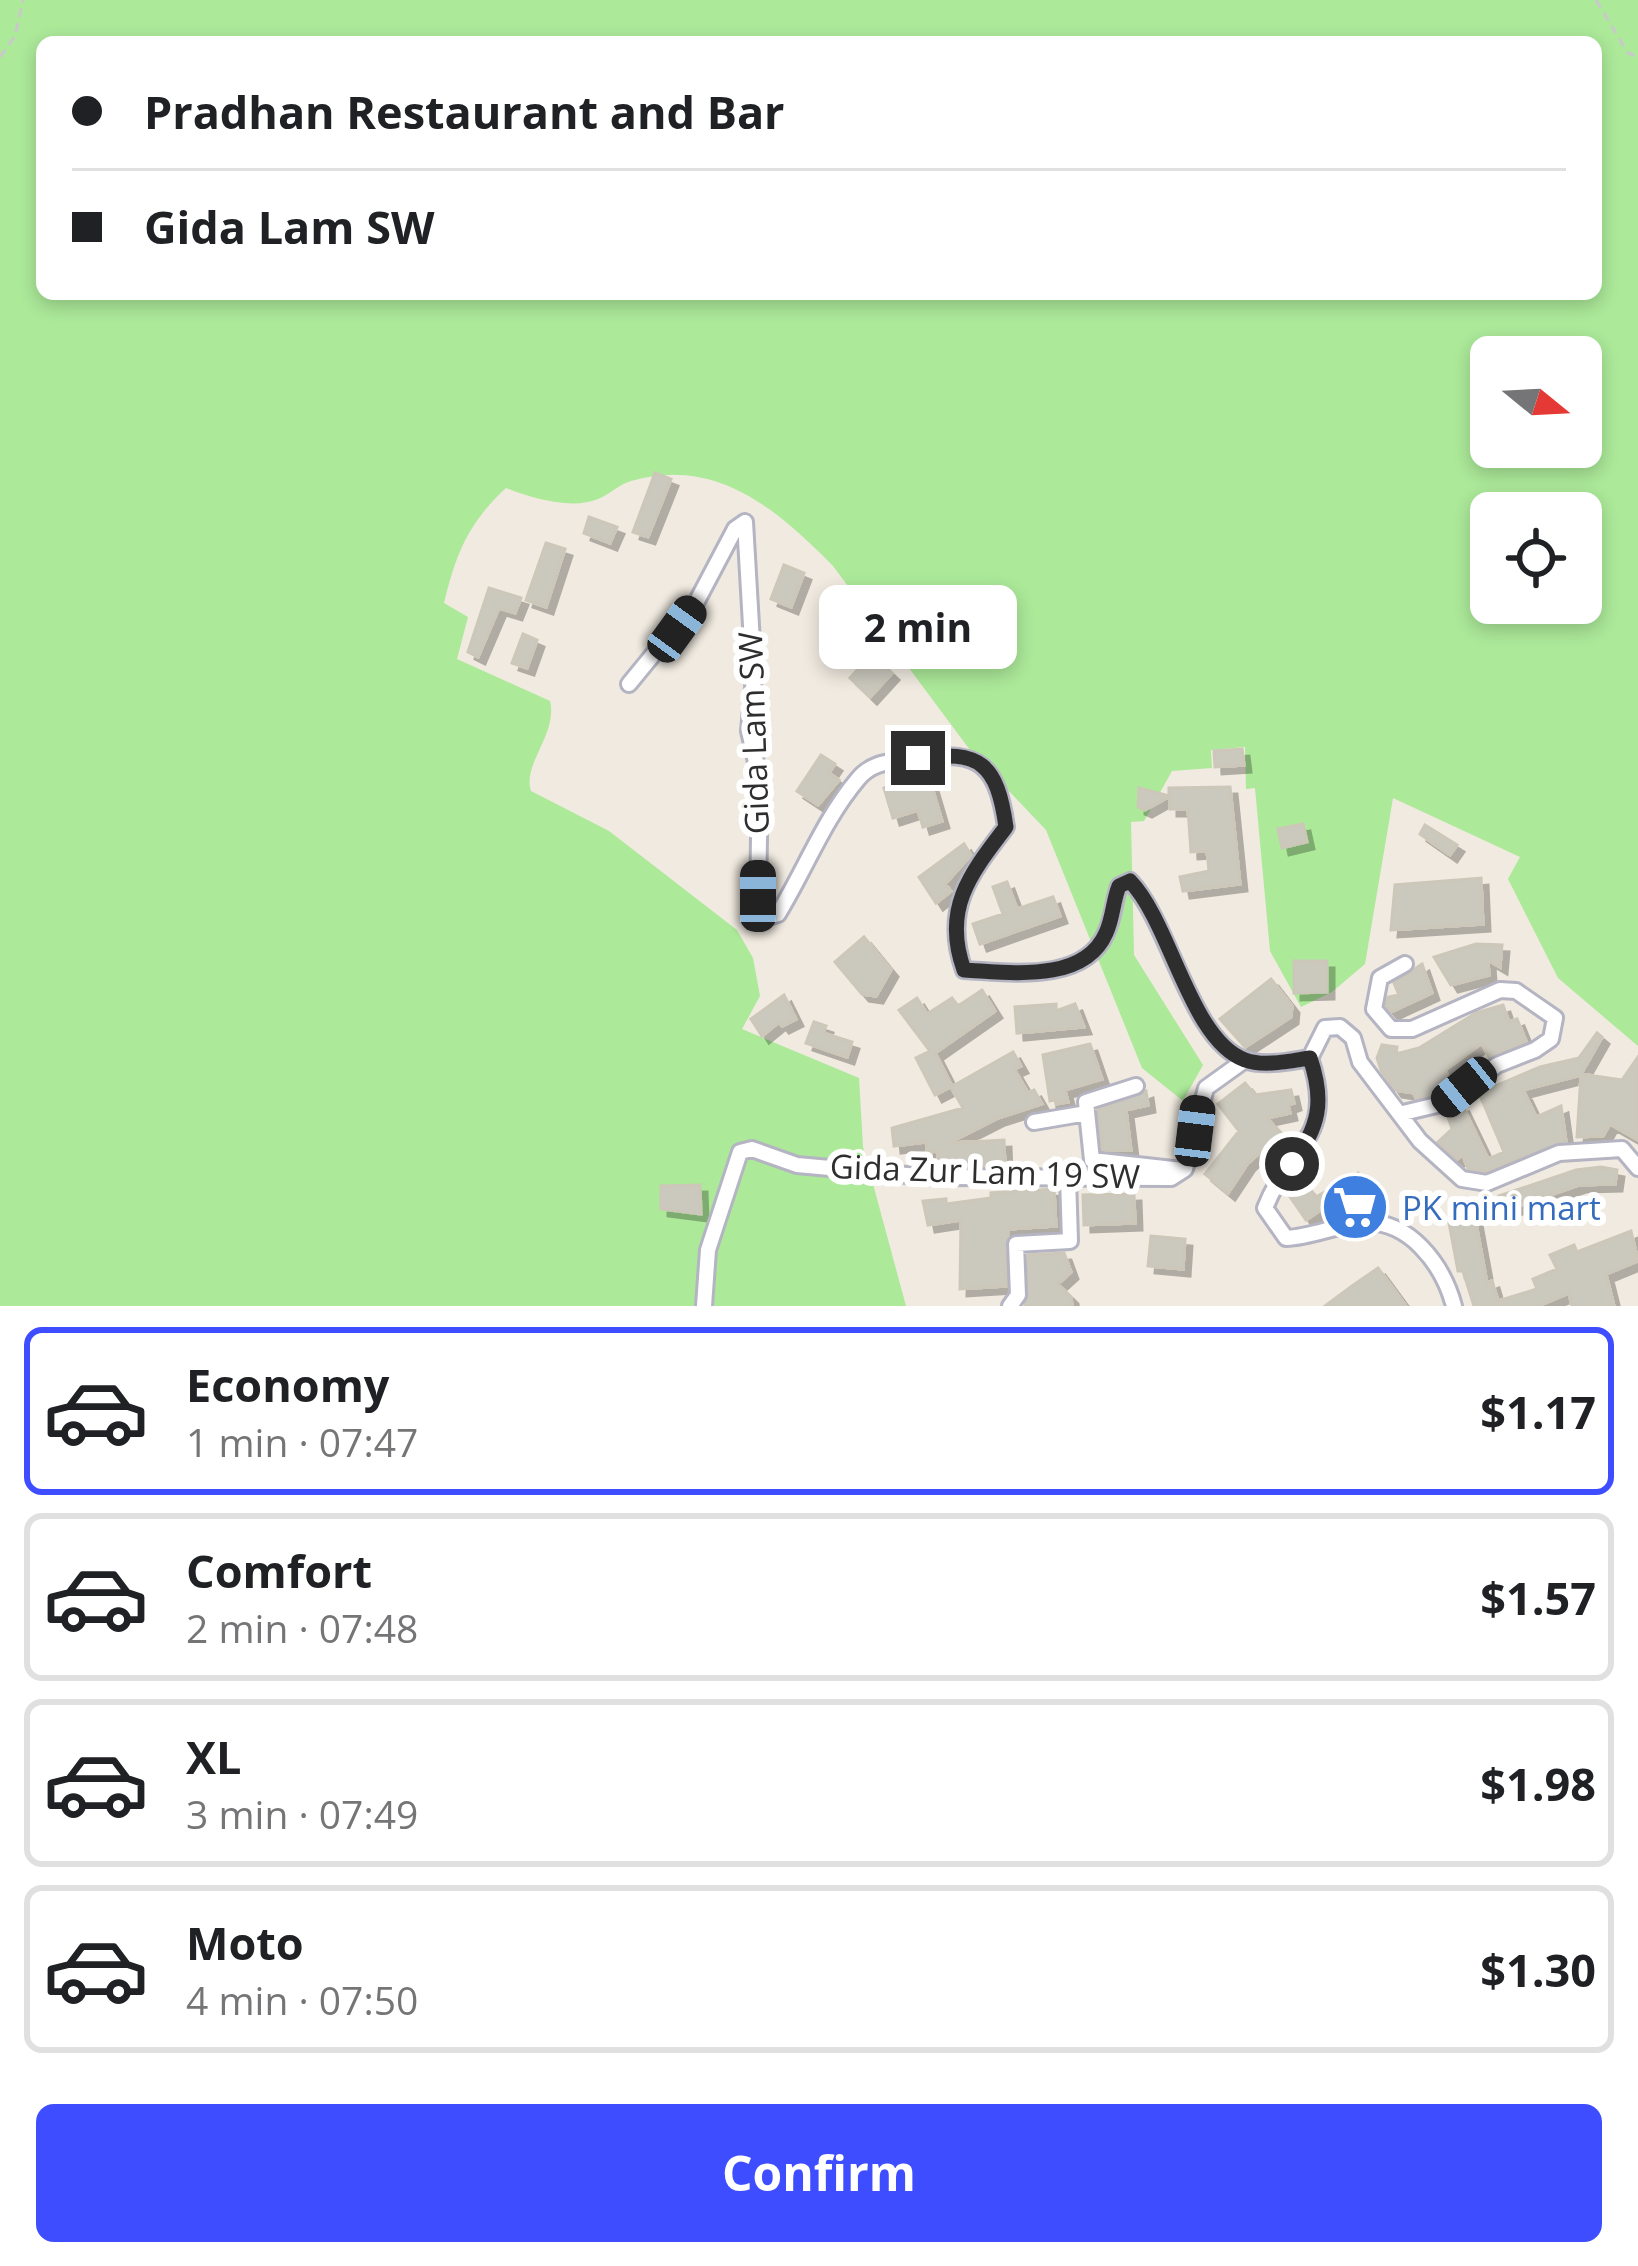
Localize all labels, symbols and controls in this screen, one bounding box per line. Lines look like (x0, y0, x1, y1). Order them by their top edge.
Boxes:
text: Pradhan Restaurant and Bar (144, 81, 785, 142)
text: Gida Lam SW (144, 196, 434, 257)
north arrow (1470, 336, 1602, 468)
map controls (1470, 336, 1602, 624)
button: locate (1470, 492, 1602, 624)
callout: 2 min (819, 584, 1017, 668)
car (641, 589, 713, 669)
text: 2 min (864, 600, 972, 653)
street label: Gida Lam SW (727, 631, 779, 835)
route end (891, 731, 945, 785)
car (740, 860, 776, 932)
car (1425, 1050, 1503, 1124)
car (1173, 1093, 1217, 1169)
route start (1265, 1137, 1319, 1191)
street label: Gida Zur Lam 19 SW (829, 1143, 1141, 1199)
supermarket icon: PK mini mart (1320, 1172, 1390, 1242)
place label: PK mini mart (1402, 1185, 1601, 1230)
text: Economy (186, 1354, 389, 1415)
icon: car (42, 1357, 150, 1465)
text: $1.17 (1480, 1381, 1596, 1442)
text: 1 min · 07:47 (186, 1415, 418, 1468)
text: Comfort (186, 1540, 372, 1601)
icon: car (42, 1543, 150, 1651)
text: $1.57 (1480, 1567, 1596, 1628)
text: 2 min · 07:48 (186, 1601, 418, 1654)
text: XL (186, 1726, 241, 1787)
icon: car (42, 1729, 150, 1837)
text: $1.98 (1480, 1753, 1596, 1814)
text: 3 min · 07:49 (186, 1787, 418, 1840)
text: Moto (186, 1912, 304, 1973)
icon: car (42, 1915, 150, 2023)
text: $1.30 (1480, 1939, 1596, 2000)
text: 4 min · 07:50 (186, 1973, 418, 2026)
button: Confirm (36, 2104, 1602, 2242)

